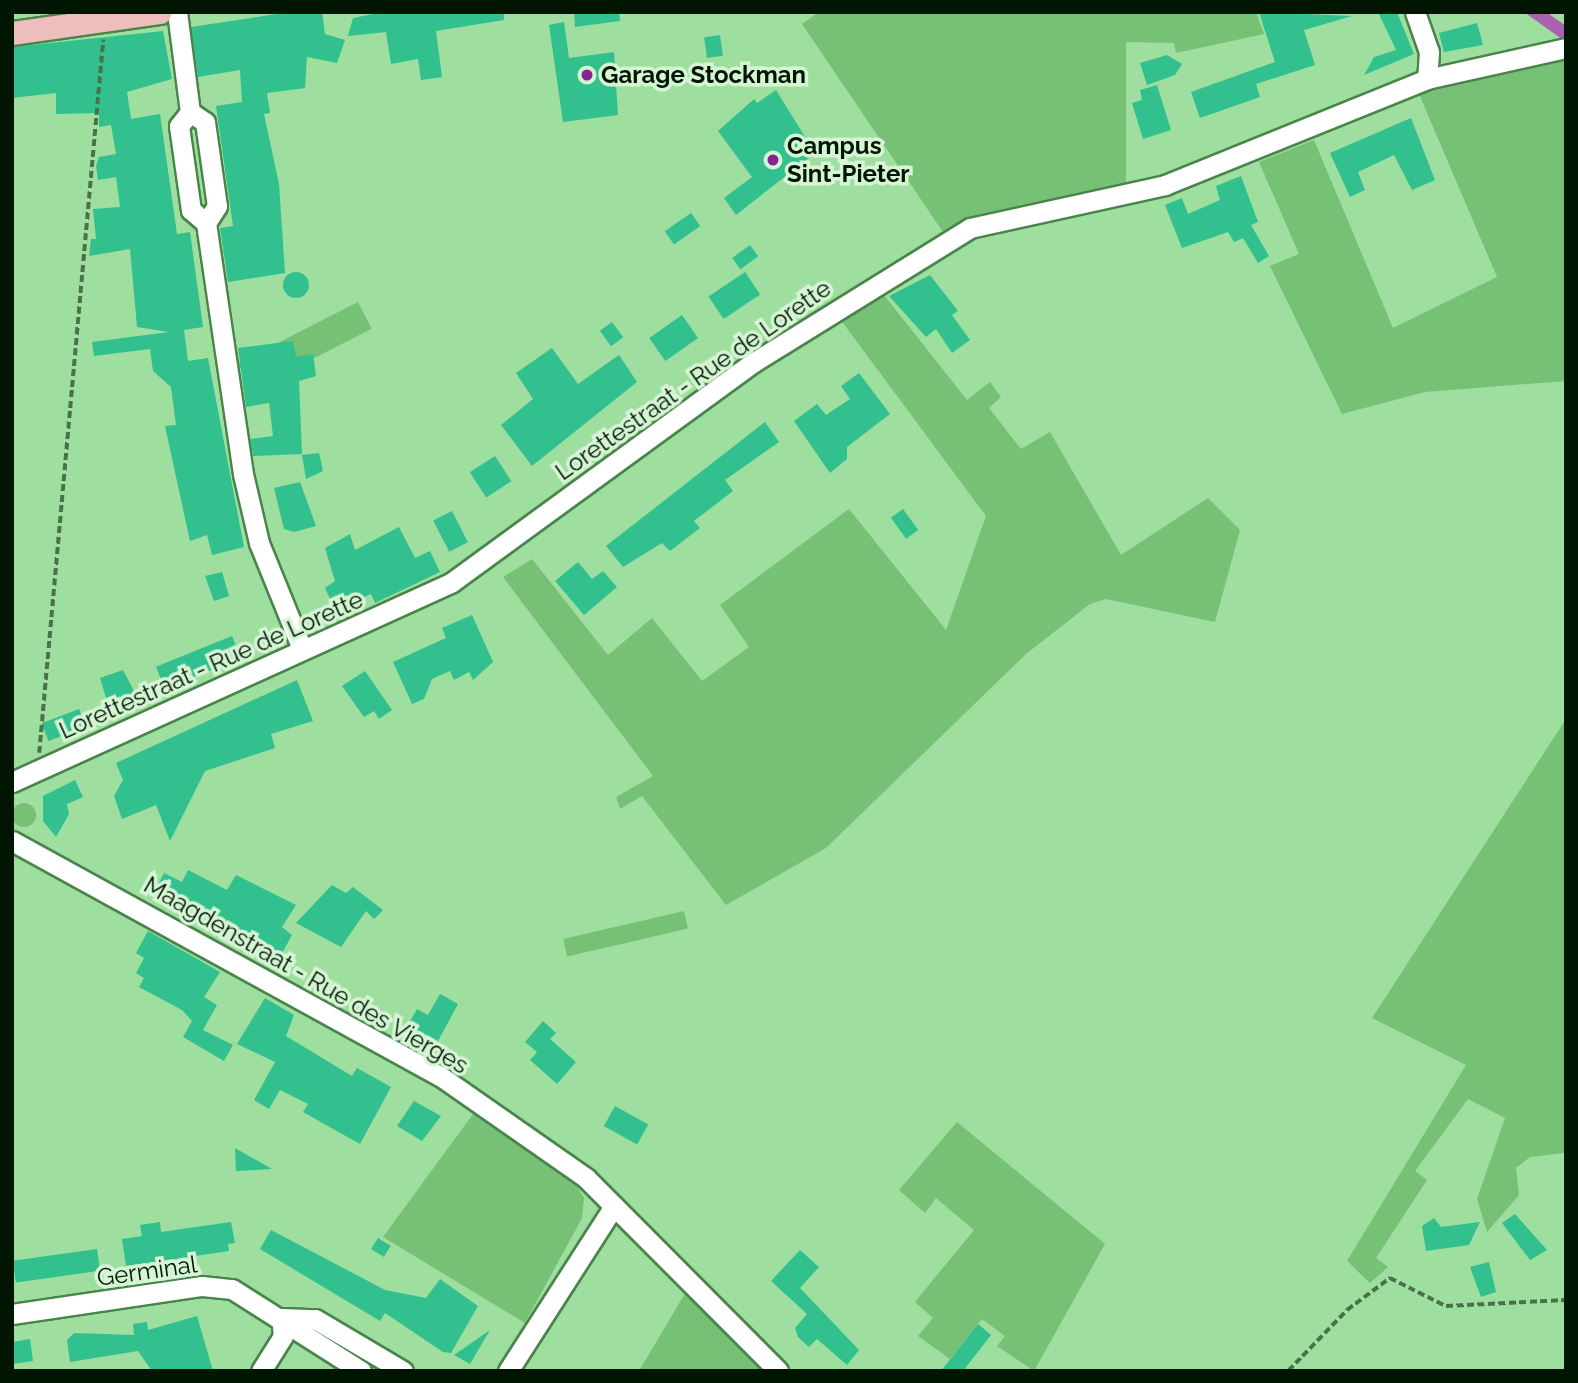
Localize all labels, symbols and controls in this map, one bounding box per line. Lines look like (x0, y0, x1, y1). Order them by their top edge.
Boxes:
place label: Garage Stockman (601, 61, 806, 89)
marker: Garage Stockman (579, 67, 595, 83)
place label: Campus Sint-Pieter (787, 132, 910, 188)
marker: Campus Sint-Pieter (765, 152, 781, 168)
street label: Lorettestraat - Rue de Lorette (550, 274, 836, 486)
street label: Lorettestraat - Rue de Lorette (55, 585, 367, 745)
street label: Maagdenstraat - Rue des Vierges (138, 870, 474, 1080)
street label: Germinal (95, 1250, 199, 1292)

